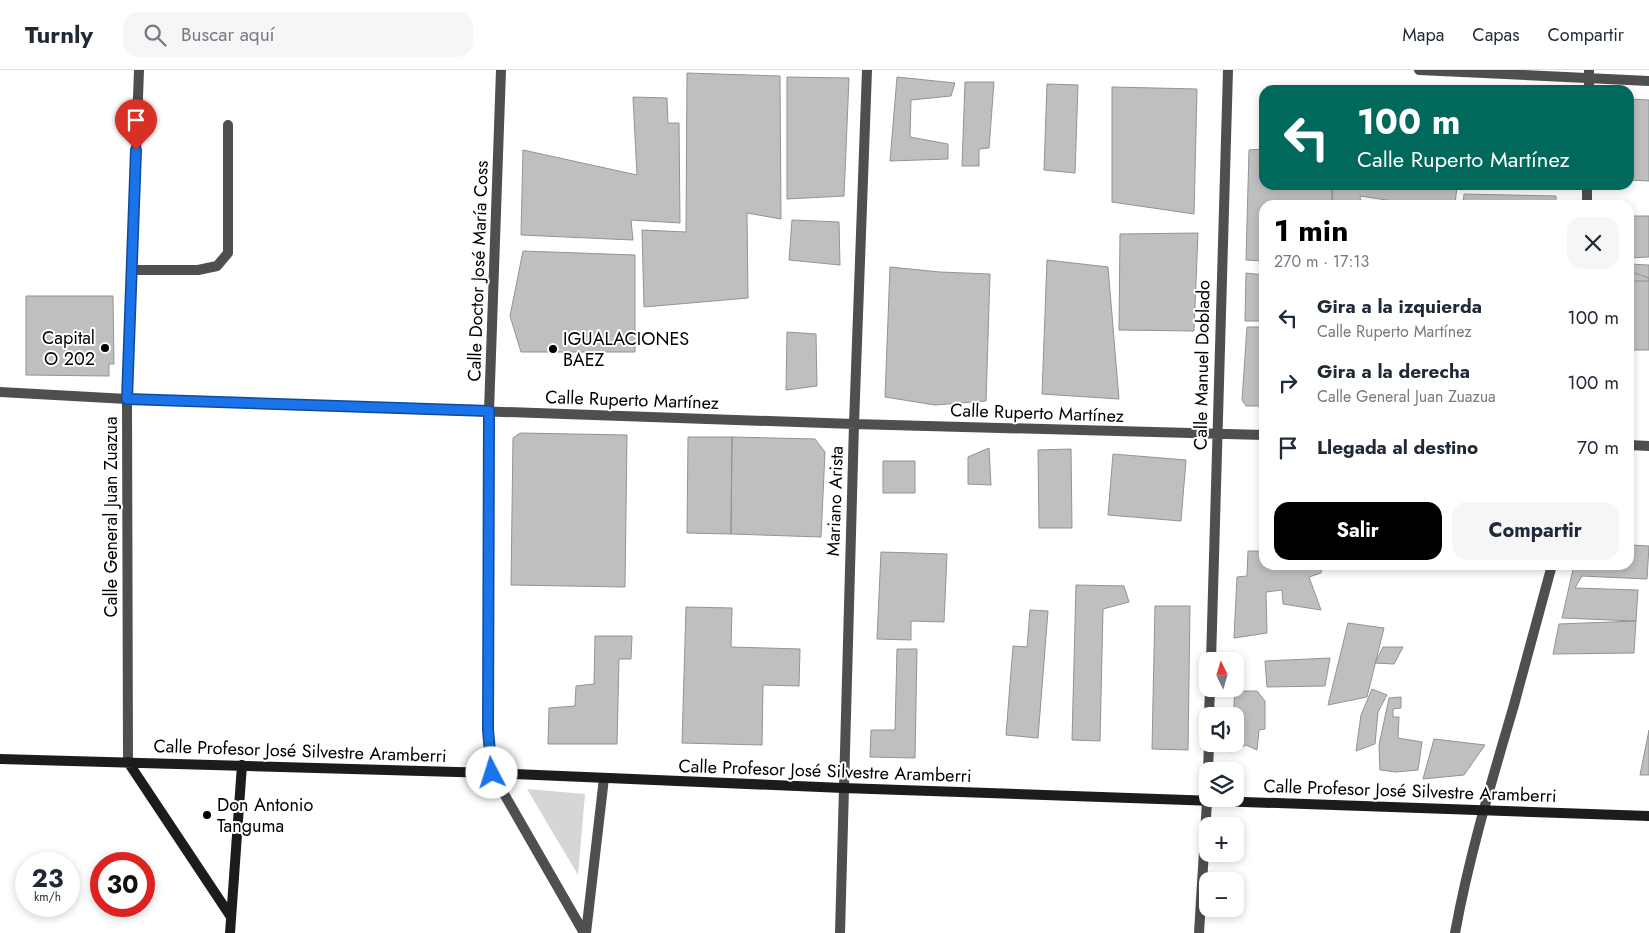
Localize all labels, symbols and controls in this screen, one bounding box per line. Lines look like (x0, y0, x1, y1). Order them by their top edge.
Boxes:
search box (123, 12, 473, 57)
text: Turnly (25, 17, 93, 52)
icon: search (141, 21, 169, 49)
text: Buscar aquí (181, 21, 275, 48)
text: Mapa (1402, 22, 1444, 48)
text: Capas (1472, 22, 1520, 48)
text: Compartir (1548, 22, 1624, 48)
text: 100 m (1357, 97, 1460, 147)
pin (115, 99, 157, 150)
icon: left (1274, 105, 1339, 170)
icon: arrive (122, 106, 150, 134)
text: Calle Ruperto Martínez (1357, 143, 1570, 175)
street label: Calle Doctor José María Coss (461, 160, 495, 382)
text: 1 min (1274, 209, 1348, 252)
button: close (1567, 217, 1619, 269)
text: 270 m · 17:13 (1274, 250, 1369, 273)
street label: Calle Manuel Doblado (1188, 280, 1216, 450)
text: Gira a la izquierda (1317, 293, 1482, 320)
icon: left (1274, 304, 1302, 332)
text: 100 m (1567, 304, 1619, 331)
text: Calle Ruperto Martínez (1317, 320, 1472, 343)
place label: Capital O 202 (42, 325, 95, 372)
place label: IGUALACIONES BAEZ (563, 326, 689, 373)
marker: Capital O 202 (99, 342, 111, 354)
marker: IGUALACIONES BAEZ (547, 343, 559, 355)
text: Gira a la derecha (1317, 358, 1470, 385)
icon: right (1274, 369, 1302, 397)
text: 100 m (1567, 369, 1619, 396)
street label: Calle Ruperto Martínez (545, 384, 720, 416)
text: Calle General Juan Zuazua (1317, 385, 1496, 408)
street label: Calle Ruperto Martínez (950, 397, 1125, 429)
street label: Calle General Juan Zuazua (98, 416, 124, 618)
icon: arrive (1274, 434, 1302, 462)
text: Llegada al destino (1317, 434, 1478, 461)
text: 70 m (1577, 434, 1619, 461)
street label: Mariano Arista (820, 445, 850, 557)
button: Salir (1274, 502, 1442, 560)
button: Compartir (1452, 502, 1619, 560)
north arrow (1199, 652, 1244, 698)
map controls (1199, 652, 1244, 917)
button: sound (1199, 707, 1244, 752)
street label: Calle Profesor José Silvestre Aramberri (153, 733, 447, 769)
position arrow (465, 746, 517, 798)
street label: Calle Profesor José Silvestre Aramberri (678, 753, 972, 789)
button: layers (1199, 762, 1244, 807)
street label: Calle Profesor José Silvestre Aramberri (1263, 773, 1557, 809)
place label: Don Antonio Tanguma (217, 792, 314, 839)
marker: Don Antonio Tanguma (201, 809, 213, 821)
button: + (1199, 817, 1244, 862)
speed limit sign: 30 (90, 852, 155, 917)
text: 23 (32, 860, 63, 896)
button: − (1199, 872, 1244, 917)
text: km/h (34, 888, 61, 906)

